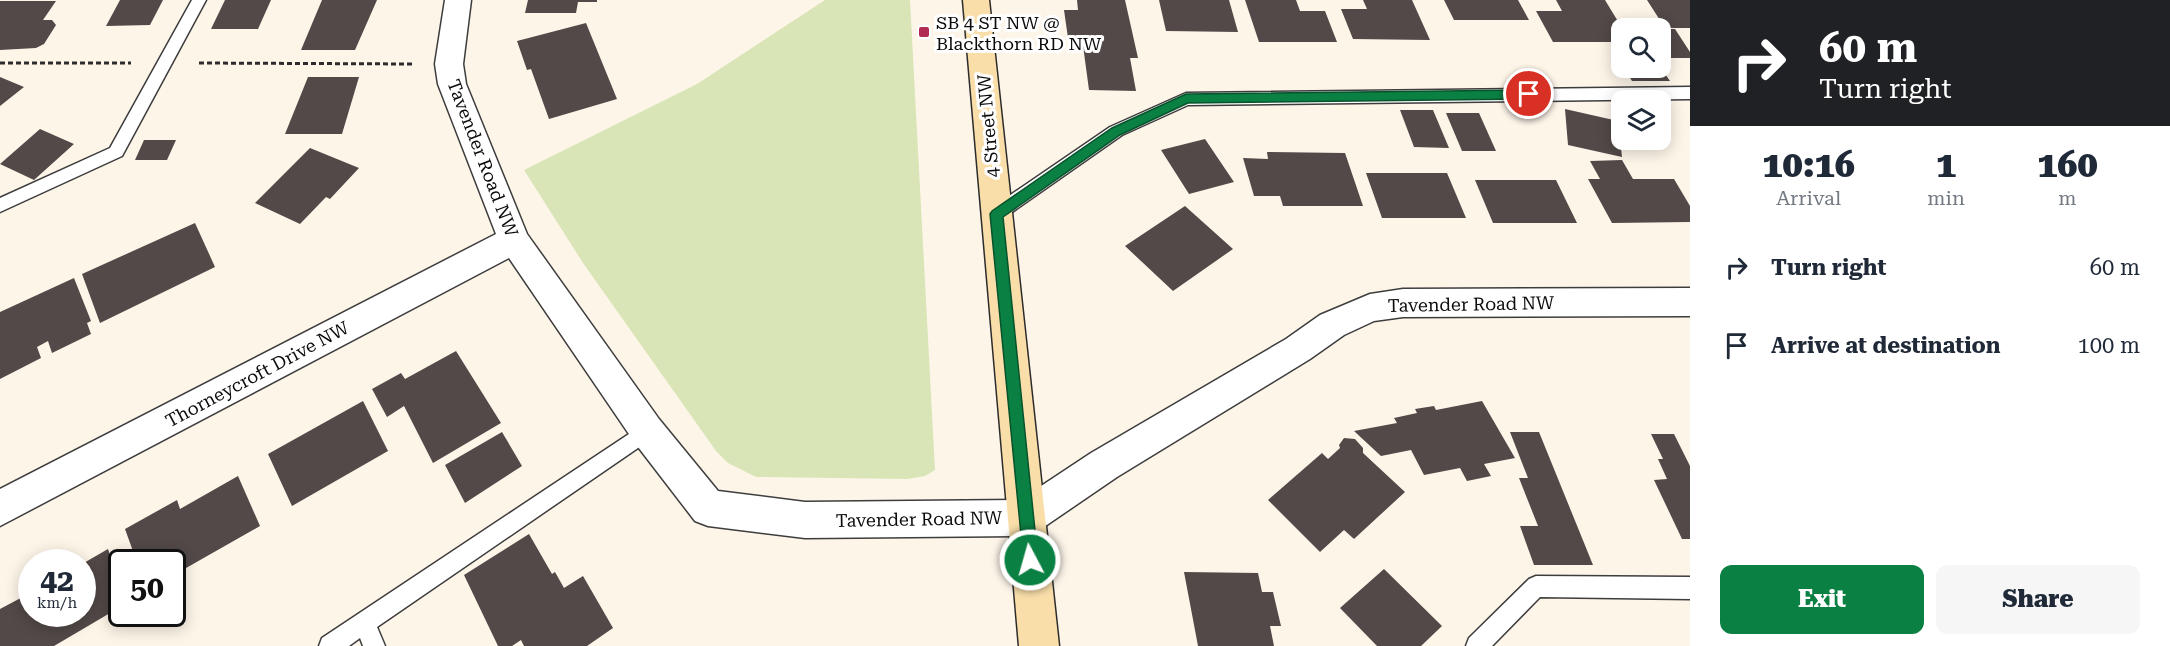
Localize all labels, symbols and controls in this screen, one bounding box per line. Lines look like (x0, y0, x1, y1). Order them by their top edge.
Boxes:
place label: SB 4 ST NW @ Blackthorn RD NW (936, 12, 1102, 54)
map controls (1611, 18, 1671, 150)
button: search (1611, 18, 1671, 78)
text: 60 m (1819, 23, 1917, 72)
icon: right (1720, 24, 1798, 102)
marker: SB 4 ST NW @ Blackthorn RD NW (917, 25, 931, 39)
pin (1503, 68, 1554, 119)
street label: 4 Street NW (973, 73, 1003, 178)
text: Turn right (1819, 73, 1952, 105)
street label: Tavender Road NW (443, 77, 523, 240)
icon: arrive (1512, 77, 1545, 110)
button: layers (1611, 90, 1671, 150)
text: 10:16 (1762, 144, 1855, 186)
text: 1 (1936, 144, 1956, 186)
text: 160 (2037, 144, 2098, 186)
text: Arrival (1776, 186, 1841, 210)
text: min (1927, 186, 1965, 210)
text: m (2058, 186, 2077, 210)
icon: right (1720, 251, 1753, 284)
text: Turn right (1771, 255, 1886, 280)
text: 60 m (2090, 255, 2140, 280)
street label: Tavender Road NW (1388, 292, 1555, 316)
street label: Thorneycroft Drive NW (162, 316, 353, 431)
icon: arrive (1720, 329, 1753, 362)
text: Arrive at destination (1771, 333, 2000, 358)
text: 100 m (2077, 333, 2140, 358)
street label: Tavender Road NW (836, 507, 1003, 531)
position arrow (998, 528, 1062, 592)
speed limit sign: 50 (108, 549, 186, 627)
text: 42 (40, 563, 74, 598)
button: Exit (1720, 565, 1924, 634)
button: Share (1936, 565, 2140, 634)
text: km/h (37, 594, 77, 612)

